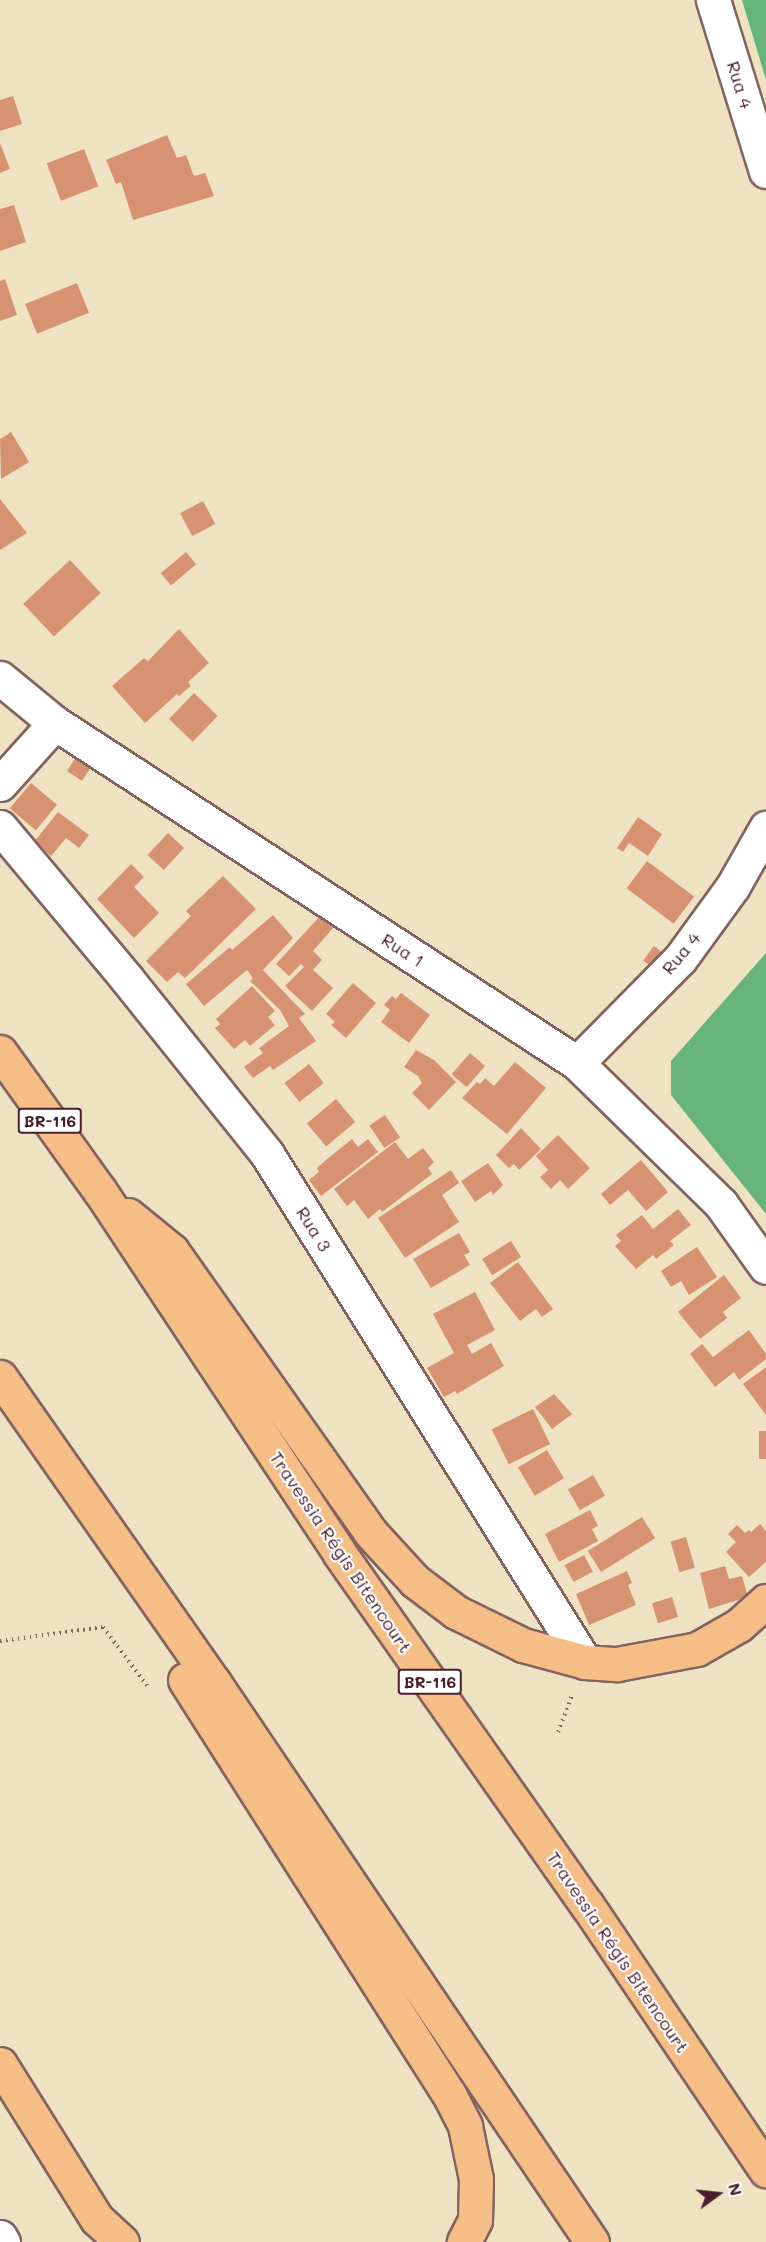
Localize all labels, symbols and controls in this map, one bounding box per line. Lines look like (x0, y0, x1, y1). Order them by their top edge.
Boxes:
street label: Rua 4 (723, 58, 757, 112)
street label: Rua 4 (657, 927, 705, 979)
street label: Rua 1 (378, 928, 428, 972)
road number: BR-116 (17, 1108, 83, 1134)
street label: Rua 3 (292, 1203, 336, 1255)
street label: Travessia Régis Bitencourt (265, 1447, 417, 1657)
road number: BR-116 (397, 1669, 463, 1695)
street label: Travessia Régis Bitencourt (542, 1847, 694, 2057)
north arrow (688, 2164, 748, 2224)
text: N (724, 2181, 748, 2198)

